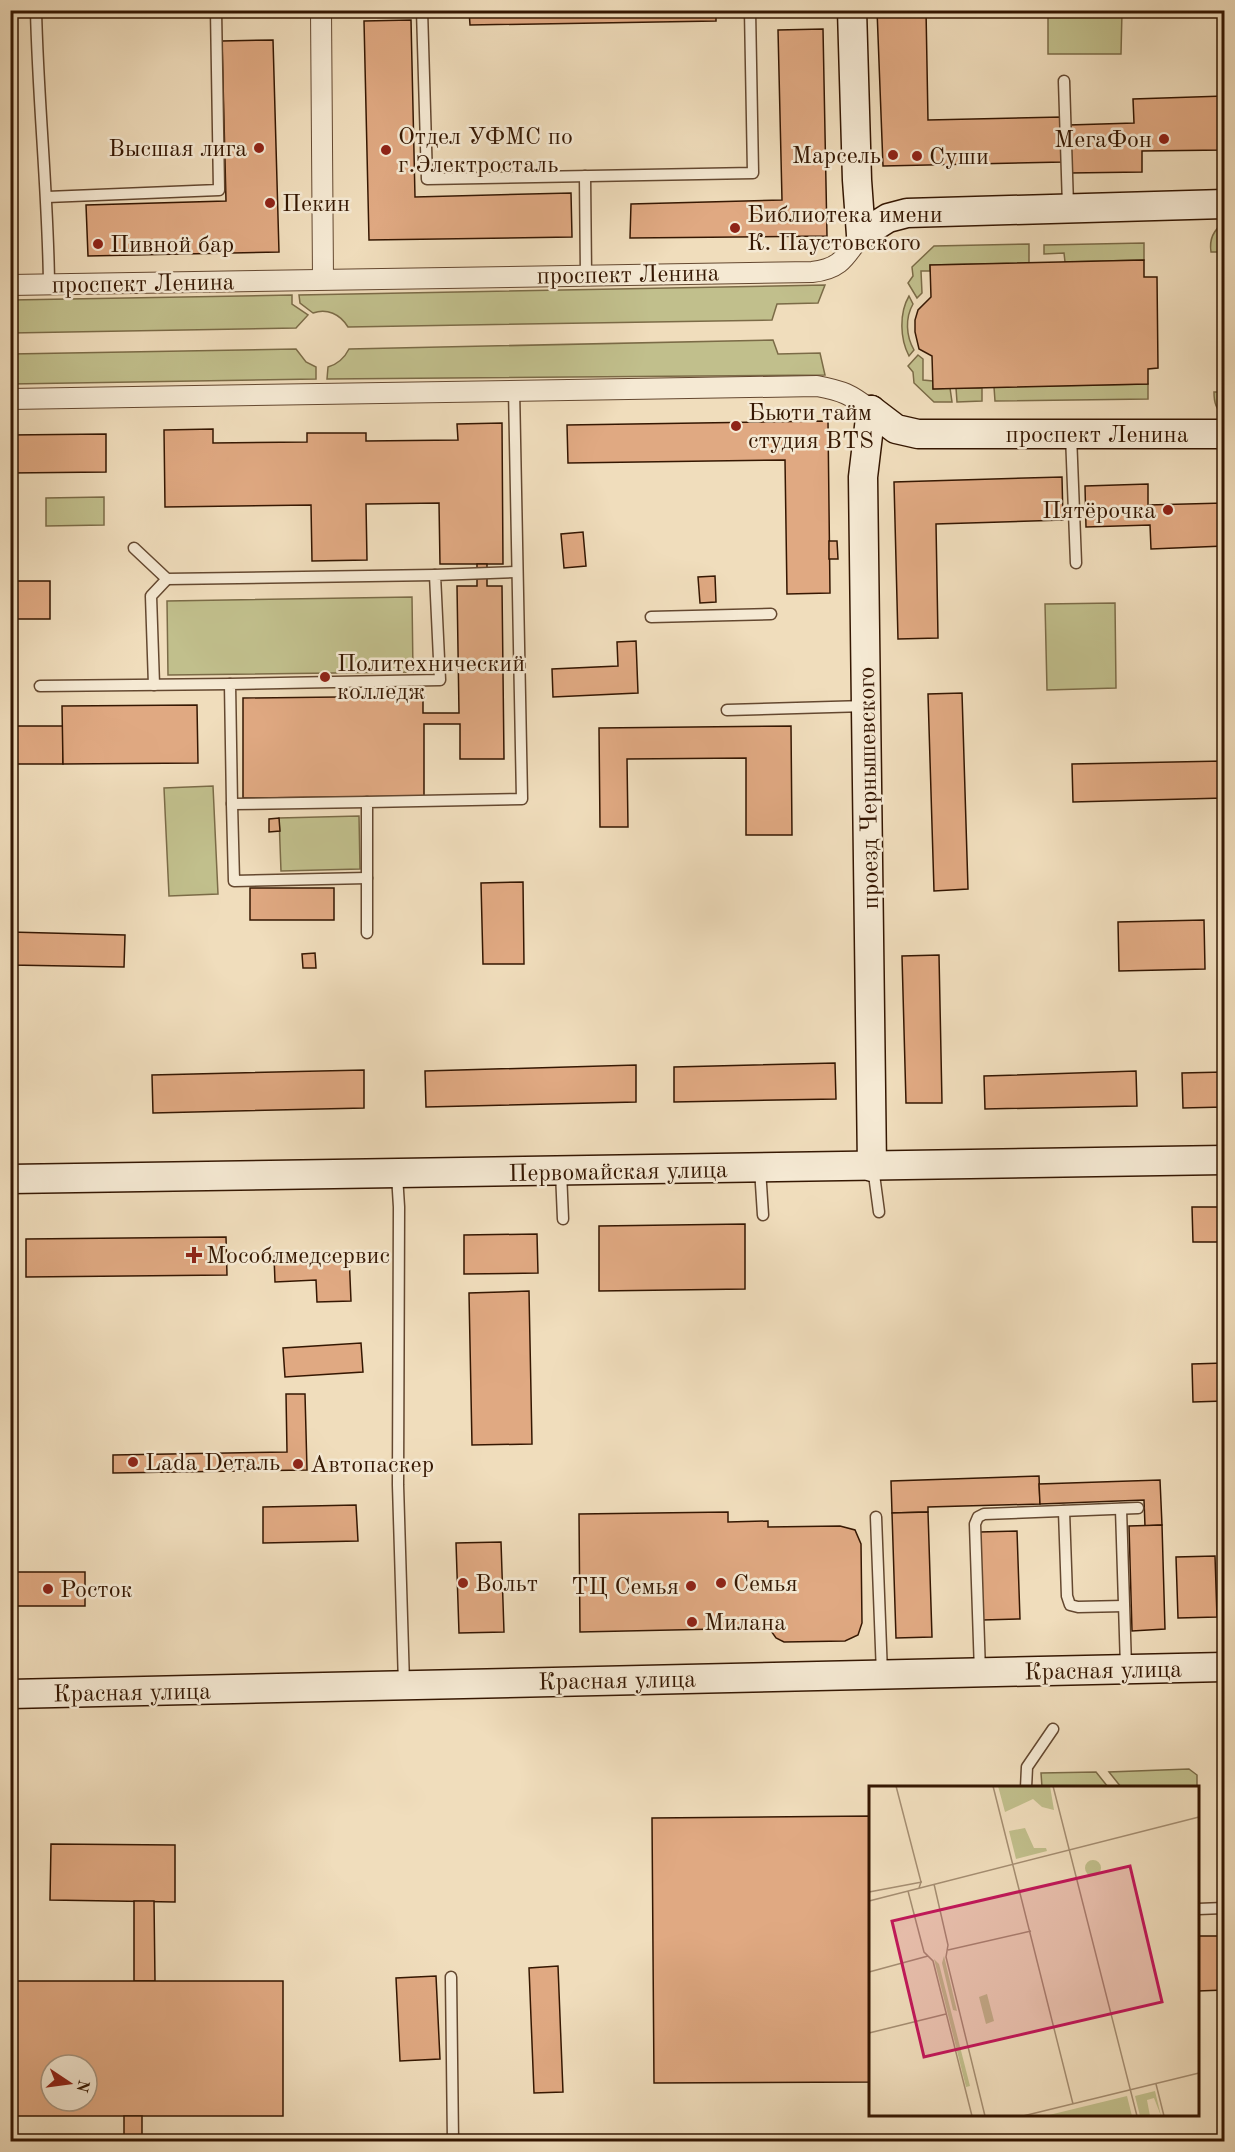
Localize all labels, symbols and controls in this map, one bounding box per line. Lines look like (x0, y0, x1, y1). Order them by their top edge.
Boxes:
place label: Отдел УФМС по г.Электросталь (398, 126, 573, 178)
place label: МегаФон (1054, 129, 1152, 153)
marker: МегаФон (1157, 132, 1171, 146)
place label: Высшая лига (108, 138, 247, 162)
marker: Высшая лига (252, 141, 266, 155)
marker: Отдел УФМС по г.Электросталь (379, 143, 393, 157)
place label: Марсель (792, 145, 881, 169)
place label: Суши (929, 146, 989, 170)
marker: Марсель (886, 148, 900, 162)
marker: Суши (910, 149, 924, 163)
place label: Пекин (282, 193, 350, 217)
marker: Пекин (263, 196, 277, 210)
place label: Библиотека имени К. Паустовского (747, 204, 943, 256)
marker: Библиотека имени К. Паустовского (728, 221, 742, 235)
place label: Пивной бар (110, 234, 234, 258)
marker: Пивной бар (91, 237, 105, 251)
street label: проспект Ленина (536, 262, 720, 290)
street label: проспект Ленина (51, 271, 235, 299)
place label: Бьюти тайм студия BTS (748, 402, 874, 454)
marker: Бьюти тайм студия BTS (729, 419, 743, 433)
street label: проспект Ленина (1005, 424, 1189, 448)
place label: Пятёрочка (1042, 500, 1156, 524)
marker: Пятёрочка (1161, 503, 1175, 517)
place label: Политехнический колледж (337, 653, 525, 705)
street label: проезд Чернышевского (856, 666, 884, 909)
marker: Политехнический колледж (318, 670, 332, 684)
street label: Первомайская улица (508, 1159, 728, 1187)
place label: Мособлмедсервис (206, 1245, 390, 1269)
marker: Мособлмедсервис (187, 1248, 201, 1262)
place label: Lada Dеталь (145, 1452, 280, 1476)
place label: Автопаскер (310, 1454, 434, 1478)
marker: Lada Dеталь (126, 1455, 140, 1469)
marker: Автопаскер (291, 1457, 305, 1471)
place label: Вольт (475, 1573, 538, 1597)
place label: Семья (733, 1573, 798, 1597)
marker: Вольт (456, 1576, 470, 1590)
place label: ТЦ Семья (571, 1576, 679, 1600)
marker: Семья (714, 1576, 728, 1590)
place label: Росток (60, 1579, 133, 1603)
marker: ТЦ Семья (684, 1579, 698, 1593)
marker: Росток (41, 1582, 55, 1596)
place label: Милана (704, 1612, 786, 1636)
marker: Милана (685, 1615, 699, 1629)
street label: Красная улица (1024, 1659, 1182, 1685)
street label: Красная улица (538, 1669, 696, 1695)
street label: Красная улица (53, 1681, 211, 1707)
inset map (869, 1786, 1199, 2116)
north arrow (39, 2053, 99, 2113)
text: N (72, 2078, 91, 2094)

